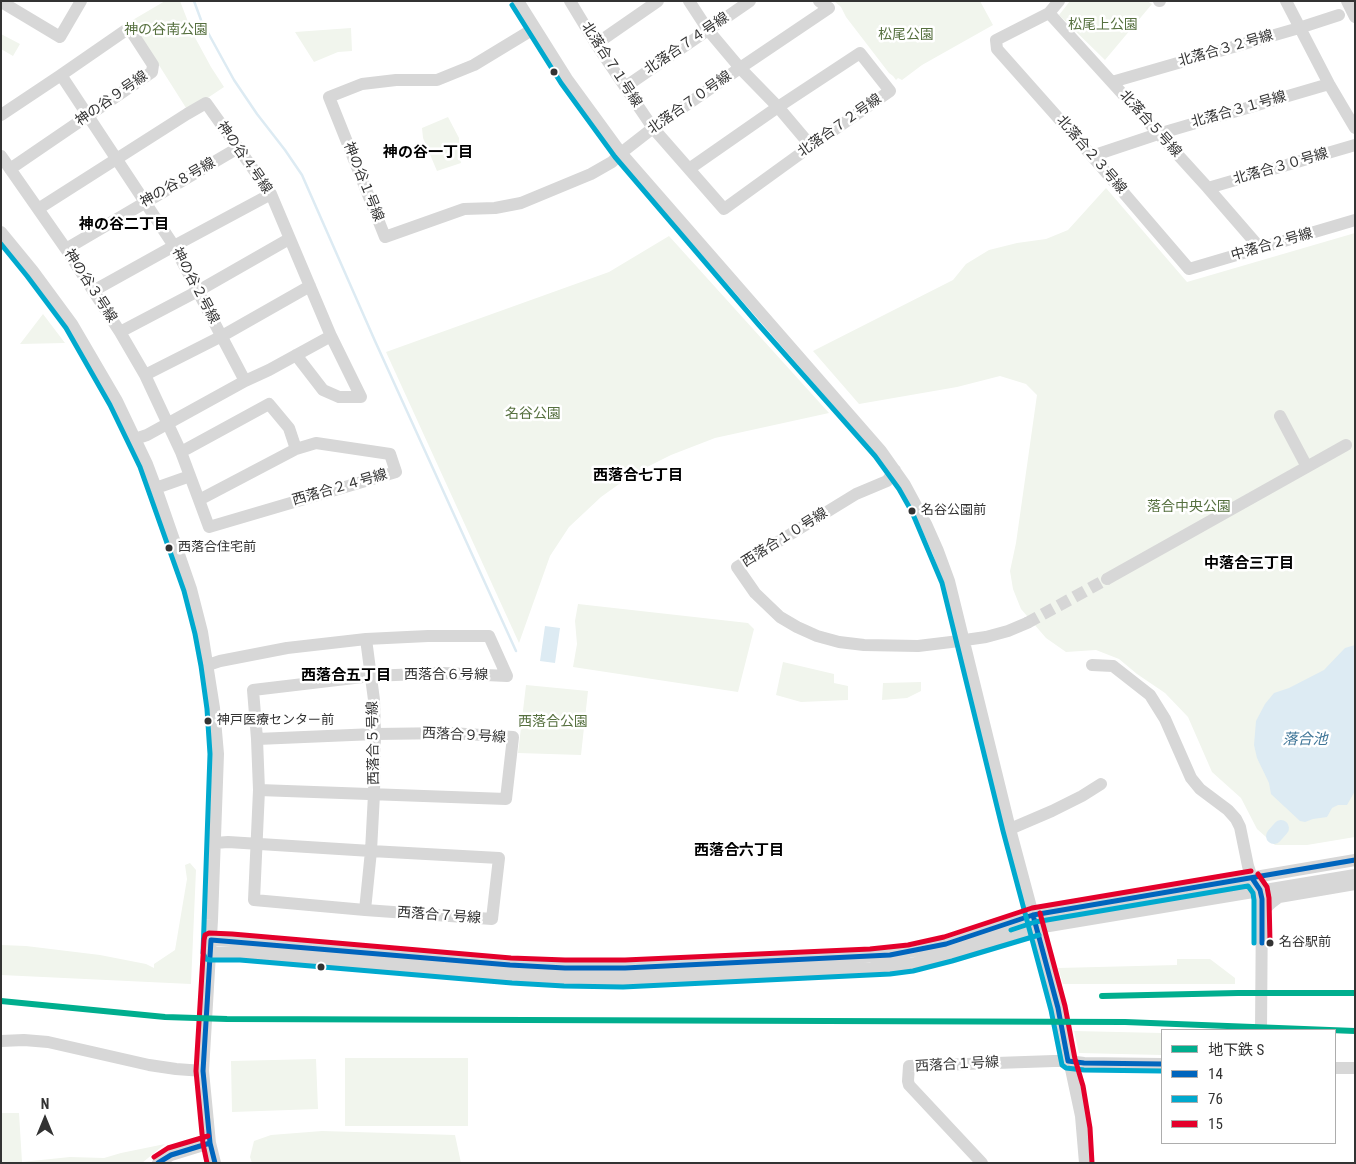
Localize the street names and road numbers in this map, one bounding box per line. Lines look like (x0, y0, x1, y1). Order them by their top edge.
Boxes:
street label: 北落合７４号線 (642, 10, 732, 78)
street label: 北落合７１号線 (577, 19, 645, 111)
street label: 北落合３２号線 (1177, 27, 1275, 71)
street label: 神の谷９号線 (73, 68, 151, 130)
street label: 北落合７０号線 (645, 68, 735, 138)
street label: 北落合５号線 (1116, 87, 1184, 161)
street label: 北落合３１号線 (1190, 88, 1288, 132)
street label: 北落合７２号線 (795, 91, 885, 161)
street label: 北落合２３号線 (1053, 113, 1129, 197)
street label: 神の谷４号線 (213, 119, 275, 197)
street label: 神の谷１号線 (339, 140, 387, 224)
street label: 北落合３０号線 (1232, 145, 1330, 189)
street label: 神の谷８号線 (137, 155, 219, 211)
street label: 中落合２号線 (1229, 225, 1315, 265)
street label: 神の谷２号線 (168, 245, 222, 327)
street label: 神の谷３号線 (60, 246, 120, 326)
street label: 西落合２４号線 (291, 466, 389, 510)
street label: 西落合１０号線 (739, 505, 831, 571)
street label: 西落合６号線 (404, 667, 488, 683)
street label: 西落合５号線 (365, 701, 383, 785)
street label: 西落合９号線 (422, 725, 506, 747)
street label: 西落合７号線 (397, 905, 481, 927)
street label: 西落合１号線 (915, 1054, 999, 1076)

